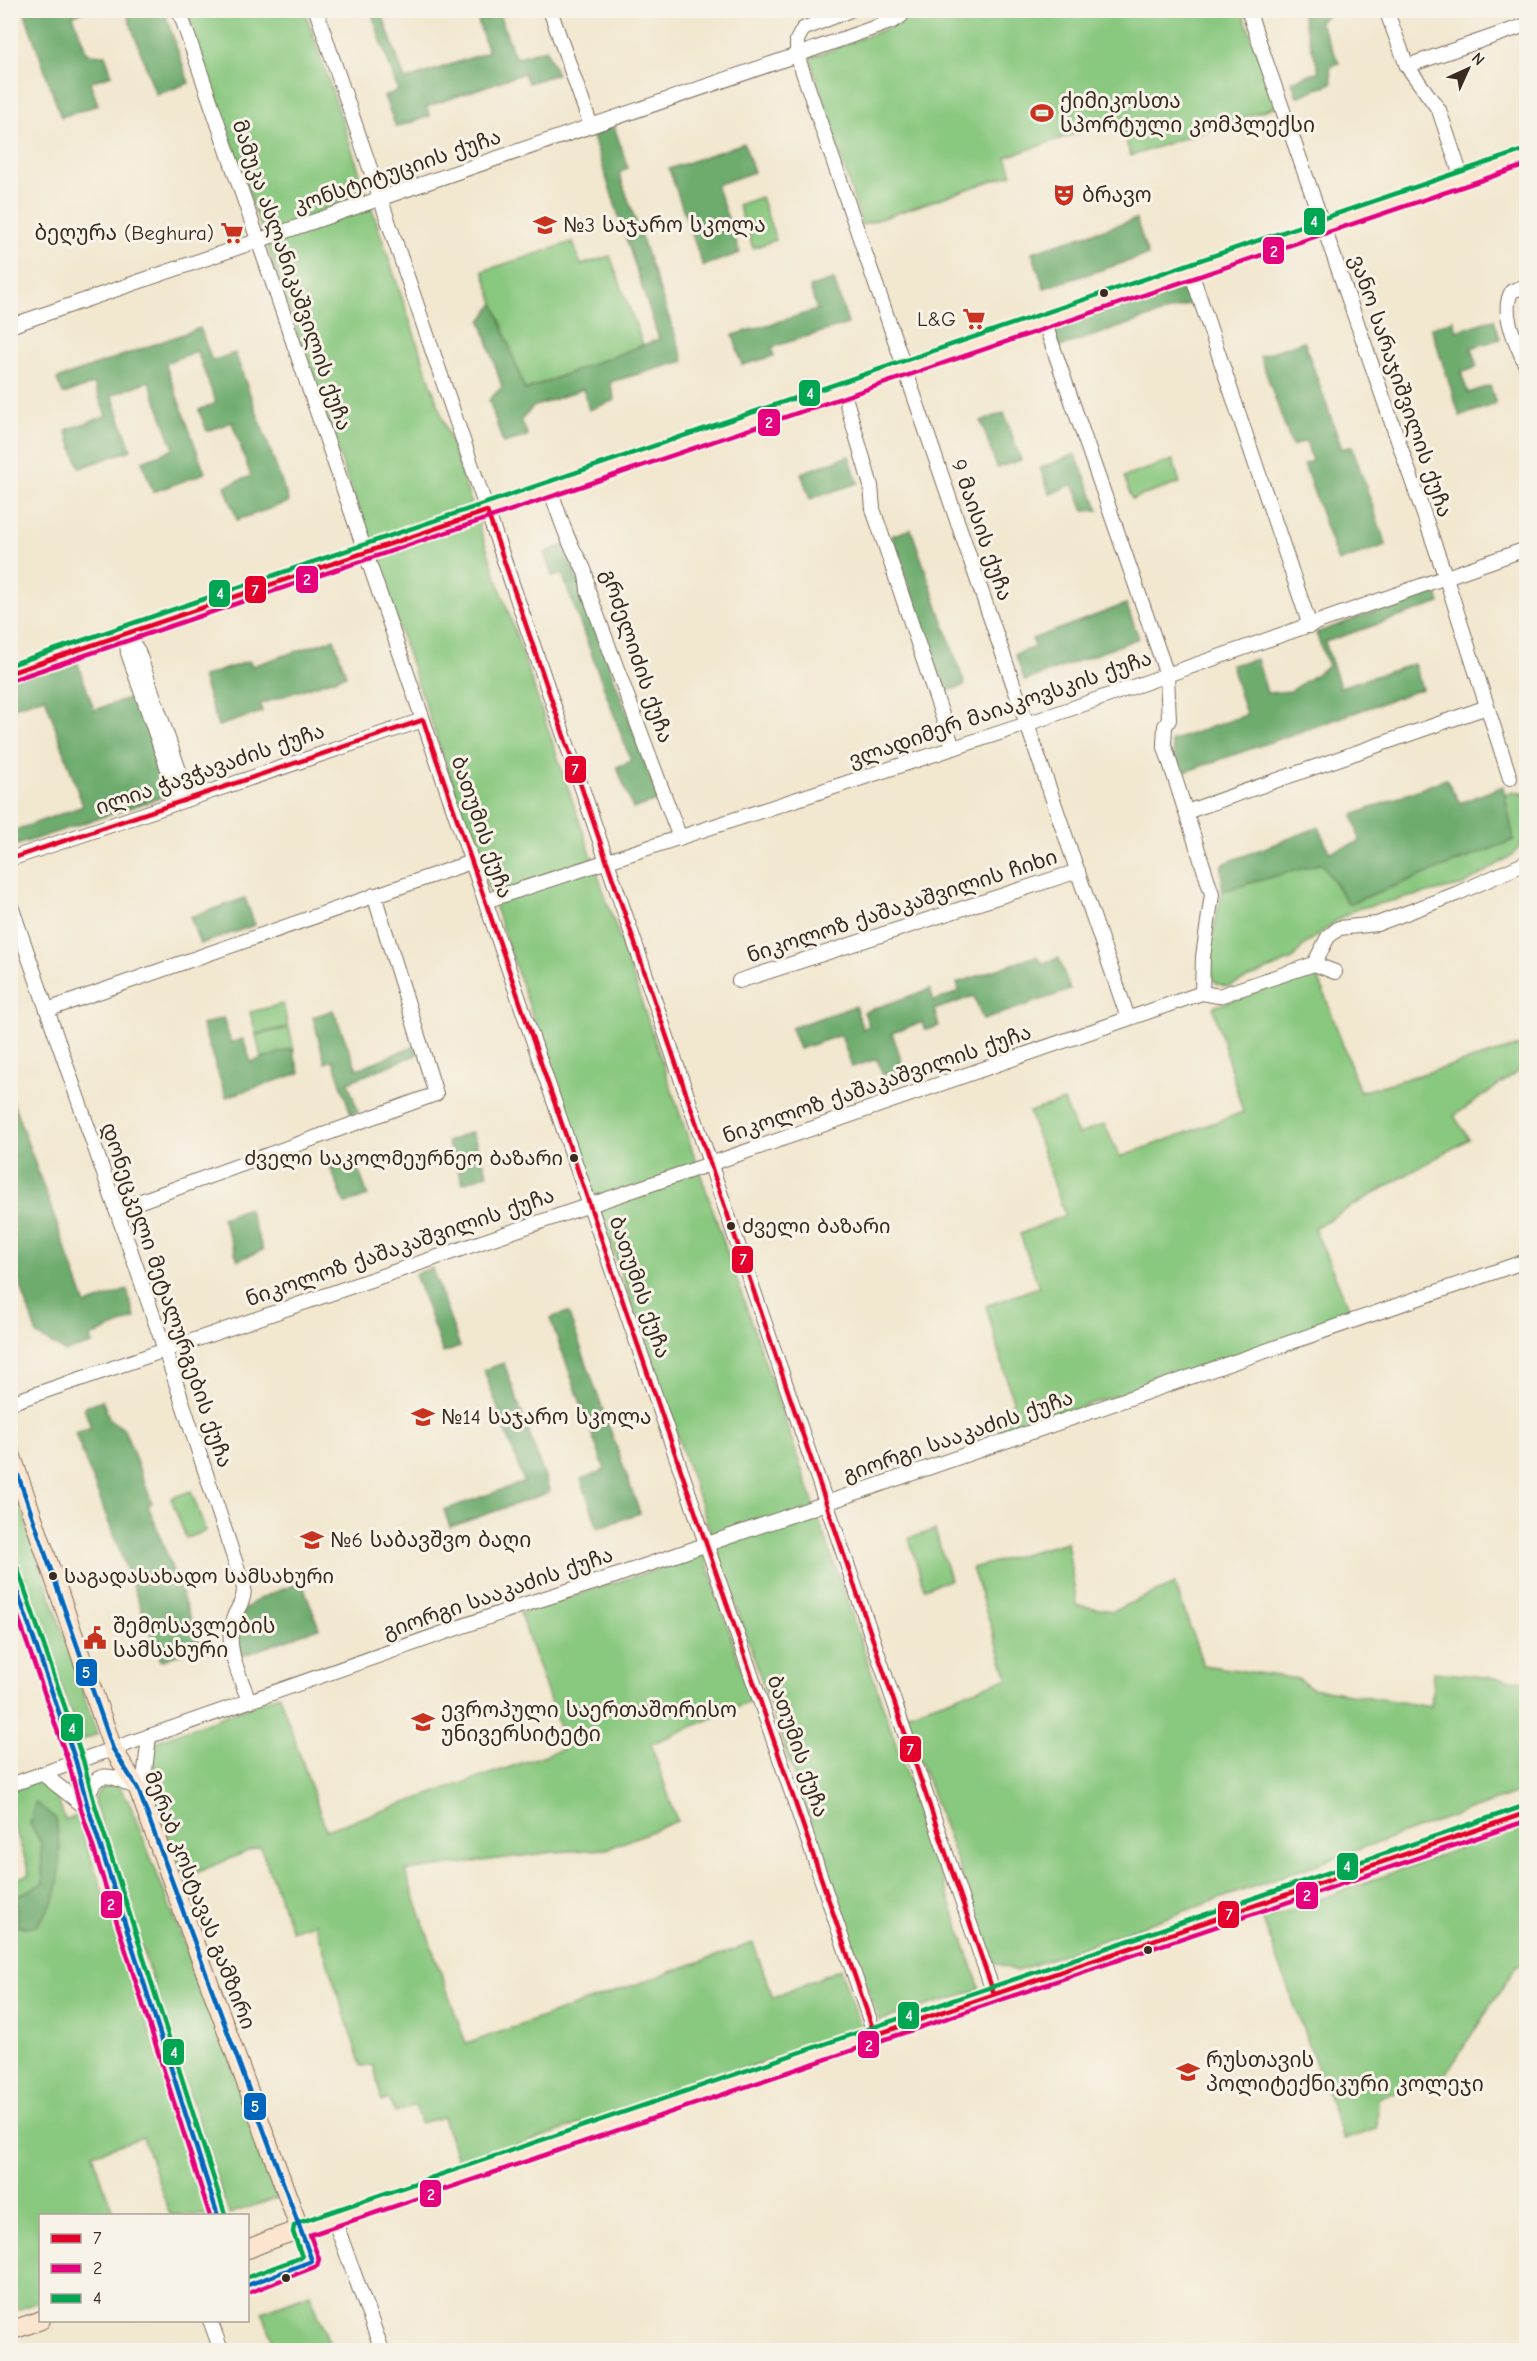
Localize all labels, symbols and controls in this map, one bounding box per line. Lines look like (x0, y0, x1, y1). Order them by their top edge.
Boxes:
north arrow (1438, 39, 1498, 99)
text: N (1468, 49, 1488, 69)
place label: ქიმიკოსთა სპორტული კომპლექსი (1060, 89, 1315, 138)
sports icon: ქიმიკოსთა სპორტული კომპლექსი (1029, 100, 1055, 126)
street label: მამუკა ასლანიკაშვილის ქუჩა (226, 117, 357, 434)
street label: კონსტიტუციის ქუჩა (290, 124, 504, 218)
theatre icon: ბრავო (1051, 182, 1077, 208)
place label: ბრავო (1082, 183, 1152, 207)
line badge: 4 (1303, 207, 1326, 236)
school or university icon: №3 საჯარო სკოლა (532, 212, 558, 238)
place label: №3 საჯარო სკოლა (563, 213, 766, 238)
text: 4 (1310, 213, 1318, 231)
supermarket icon: ბეღურა (Beghura) (219, 220, 245, 246)
place label: ბეღურა (Beghura) (34, 221, 214, 246)
line badge: 2 (1262, 236, 1285, 265)
text: 2 (1270, 243, 1278, 261)
street label: ვანო სარაჯიშვილის ქუჩა (1344, 252, 1457, 521)
unlabelled marker (1098, 287, 1110, 299)
supermarket icon: L&G (961, 306, 987, 332)
place label: L&G (917, 307, 956, 331)
line badge: 4 (798, 379, 821, 407)
text: 4 (806, 385, 814, 403)
line badge: 2 (757, 408, 781, 437)
text: 2 (765, 414, 773, 432)
street label: 9 მაისის ქუჩა (947, 456, 1017, 604)
line badge: 2 (295, 565, 319, 594)
street label: გრძელიძის ქუჩა (595, 566, 678, 746)
text: 2 (303, 571, 311, 589)
line badge: 7 (244, 575, 267, 604)
line badge: 4 (208, 579, 231, 608)
text: 7 (251, 582, 259, 600)
text: 4 (216, 585, 224, 603)
street label: ვლადიმერ მაიაკოვსკის ქუჩა (845, 646, 1155, 773)
street label: ილია ჭავჭავაძის ქუჩა (92, 718, 328, 820)
street label: ბათუმის ქუჩა (446, 753, 518, 901)
line badge: 7 (564, 755, 587, 784)
text: 7 (571, 761, 579, 779)
street label: ნიკოლოზ ქაშაკაშვილის ჩიხი (744, 844, 1061, 969)
street label: ნიკოლოზ ქაშაკაშვილის ქუჩა (720, 1020, 1035, 1149)
street label: დონეცკელი მეტალურგების ქუჩა (96, 1119, 237, 1471)
place label: ძველი საკოლმეურნეო ბაზარი (244, 1147, 563, 1171)
marker: ძველი საკოლმეურნეო ბაზარი (568, 1152, 580, 1164)
street label: ნიკოლოზ ქაშაკაშვილის ქუჩა (243, 1183, 558, 1312)
street label: ბათუმის ქუჩა (604, 1213, 676, 1361)
place label: ძველი ბაზარი (742, 1215, 891, 1239)
marker: ძველი ბაზარი (725, 1220, 737, 1232)
line badge: 7 (731, 1245, 754, 1274)
text: 7 (739, 1251, 747, 1269)
street label: გიორგი სააკაძის ქუჩა (840, 1385, 1076, 1487)
school or university icon: №14 საჯარო სკოლა (410, 1404, 436, 1430)
place label: №14 საჯარო სკოლა (441, 1405, 652, 1430)
school or university icon: №6 საბავშვო ბაღი (299, 1527, 325, 1553)
place label: №6 საბავშვო ბაღი (330, 1528, 531, 1553)
street label: გიორგი სააკაძის ქუჩა (380, 1542, 616, 1644)
place label: საგადასახადო სამსახური (64, 1565, 334, 1589)
marker: საგადასახადო სამსახური (47, 1570, 59, 1582)
place label: შემოსავლების სამსახური (113, 1614, 276, 1662)
public building icon: შემოსავლების სამსახური (82, 1625, 108, 1651)
line badge: 5 (75, 1658, 98, 1687)
text: 5 (82, 1664, 90, 1682)
street label: ბათუმის ქუჩა (762, 1672, 834, 1820)
place label: ევროპული საერთაშორისო უნივერსიტეტი (441, 1698, 737, 1746)
school or university icon: ევროპული საერთაშორისო უნივერსიტეტი (410, 1709, 436, 1735)
line badge: 4 (60, 1713, 84, 1742)
text: 4 (68, 1720, 76, 1738)
line badge: 7 (899, 1735, 922, 1763)
text: 7 (906, 1741, 914, 1759)
street label: მერაბ კოსტავას გამზირი (140, 1767, 260, 2033)
line badge: 4 (1336, 1852, 1359, 1881)
text: 4 (1343, 1858, 1351, 1876)
line badge: 2 (1295, 1881, 1319, 1910)
text: 2 (1303, 1887, 1311, 1905)
line badge: 2 (100, 1890, 123, 1919)
text: 2 (107, 1896, 115, 1914)
line badge: 7 (1217, 1900, 1240, 1929)
text: 7 (1225, 1906, 1233, 1924)
unlabelled marker (1142, 1944, 1154, 1956)
line badge: 4 (897, 2001, 920, 2030)
text: 4 (905, 2007, 913, 2025)
line badge: 2 (857, 2030, 880, 2059)
text: 2 (865, 2037, 873, 2055)
line badge: 4 (162, 2038, 185, 2066)
text: 4 (170, 2044, 178, 2062)
place label: რუსთავის პოლიტექნიკური კოლეჯი (1206, 2048, 1484, 2097)
school or university icon: რუსთავის პოლიტექნიკური კოლეჯი (1175, 2059, 1201, 2085)
line badge: 5 (243, 2092, 267, 2121)
text: 5 (251, 2098, 259, 2116)
line badge: 2 (419, 2179, 442, 2208)
text: 2 (427, 2186, 435, 2204)
legend (39, 2214, 249, 2322)
text: 7 (93, 2228, 102, 2249)
text: 2 (93, 2258, 102, 2279)
unlabelled marker (280, 2272, 292, 2284)
text: 4 (93, 2288, 102, 2309)

